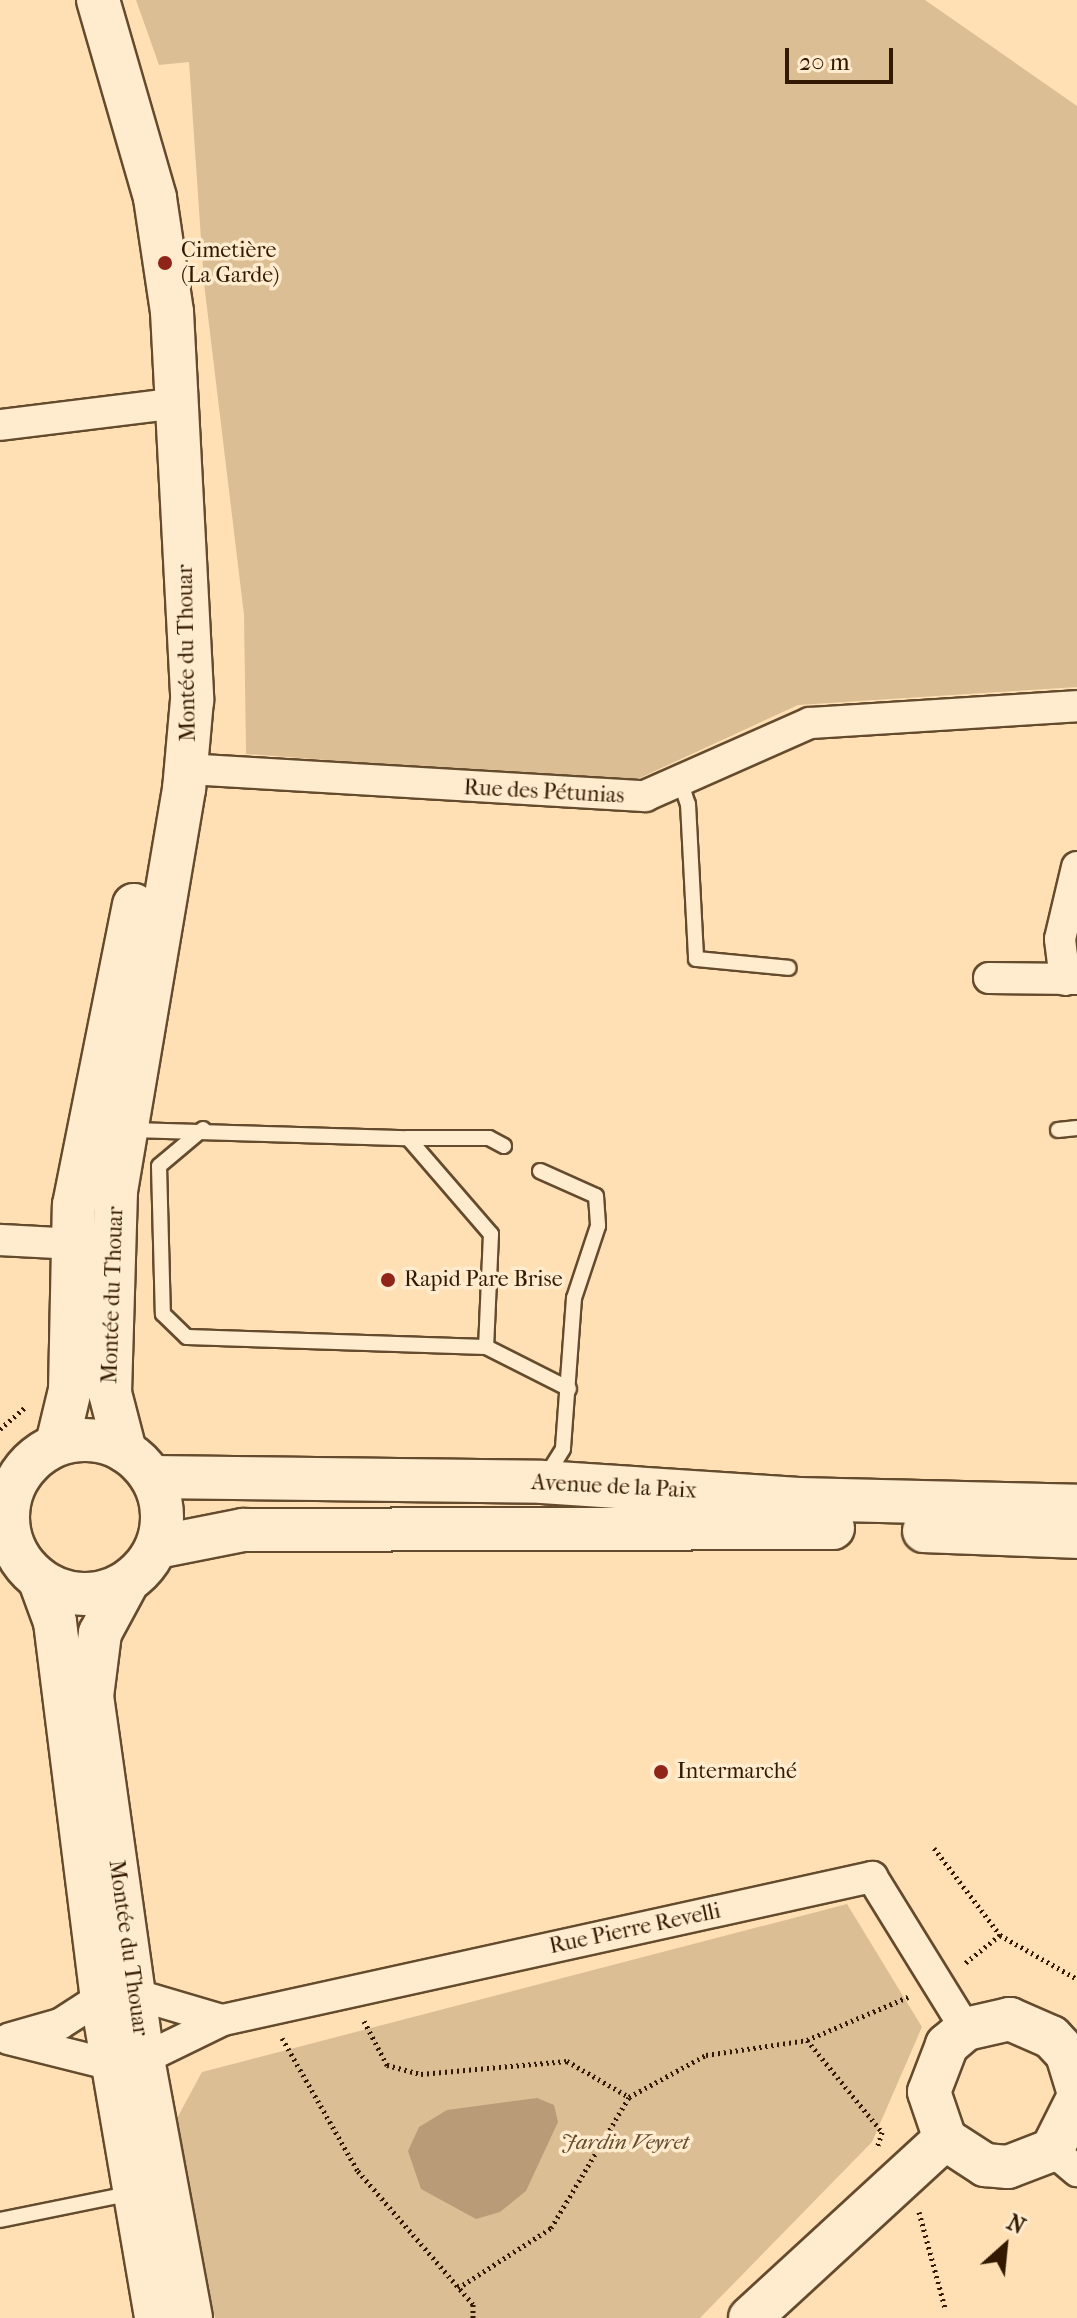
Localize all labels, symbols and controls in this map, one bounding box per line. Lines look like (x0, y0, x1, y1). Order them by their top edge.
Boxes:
scale bar (789, 32, 897, 82)
text: 20 m (799, 48, 850, 76)
place label: Cimetière (La Garde) (181, 237, 279, 288)
marker: Cimetière (La Garde) (156, 254, 174, 272)
street label: Montée du Thouar (172, 564, 202, 742)
street label: Rue des Pétunias (463, 775, 625, 809)
street label: Montée du Thouar (97, 1206, 129, 1384)
place label: Rapid Pare Brise (404, 1267, 563, 1293)
marker: Rapid Pare Brise (379, 1271, 397, 1289)
street label: Avenue de la Paix (531, 1469, 697, 1505)
place label: Intermarché (677, 1759, 797, 1785)
marker: Intermarché (652, 1763, 670, 1781)
street label: Montée du Thouar (103, 1858, 153, 2038)
street label: Rue Pierre Revelli (547, 1898, 723, 1960)
park label: Jardin Veyret (561, 2130, 689, 2156)
north arrow (965, 2206, 1045, 2286)
text: N (1003, 2209, 1029, 2240)

